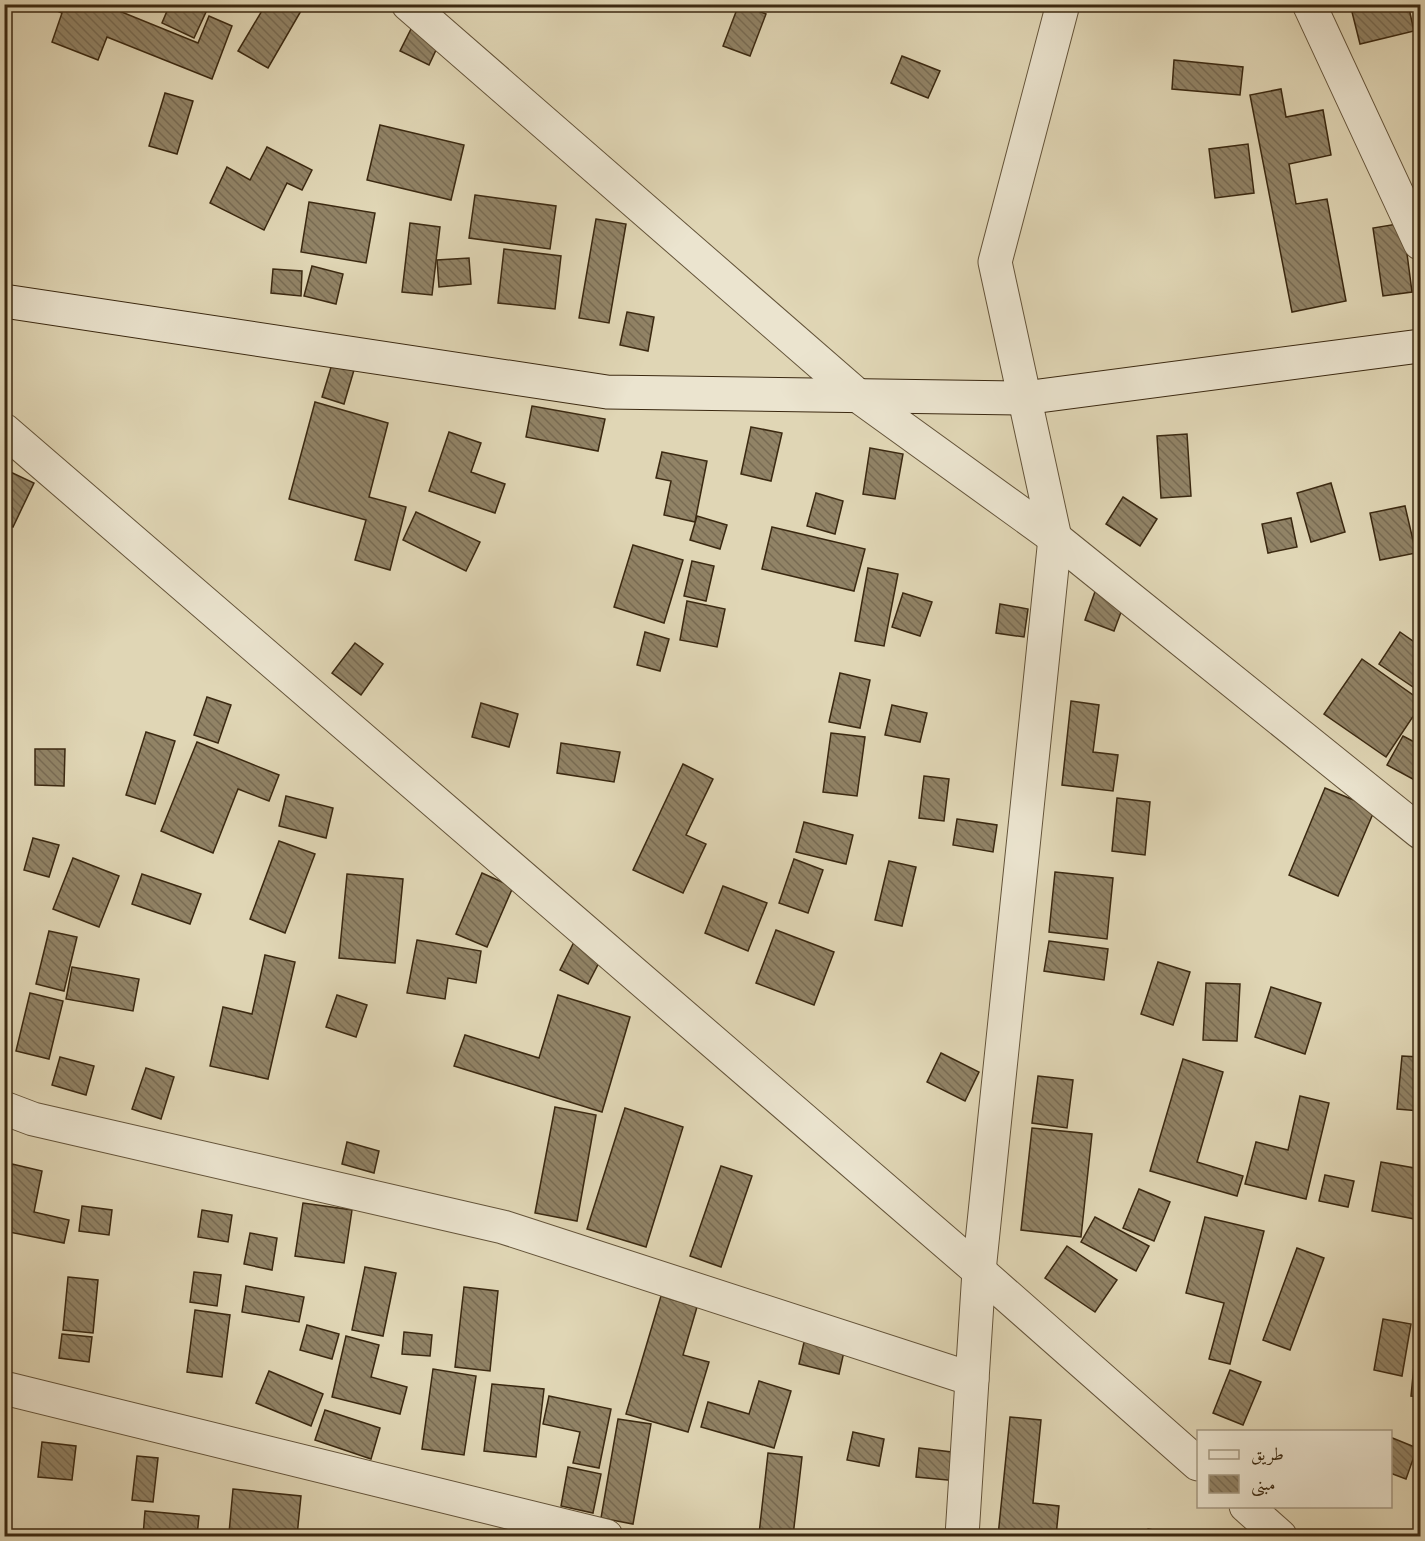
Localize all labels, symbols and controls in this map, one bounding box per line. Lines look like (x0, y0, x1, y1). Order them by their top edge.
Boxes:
legend (1197, 1430, 1392, 1508)
text: طريق (1251, 1443, 1284, 1466)
text: مبنى (1251, 1473, 1276, 1497)

